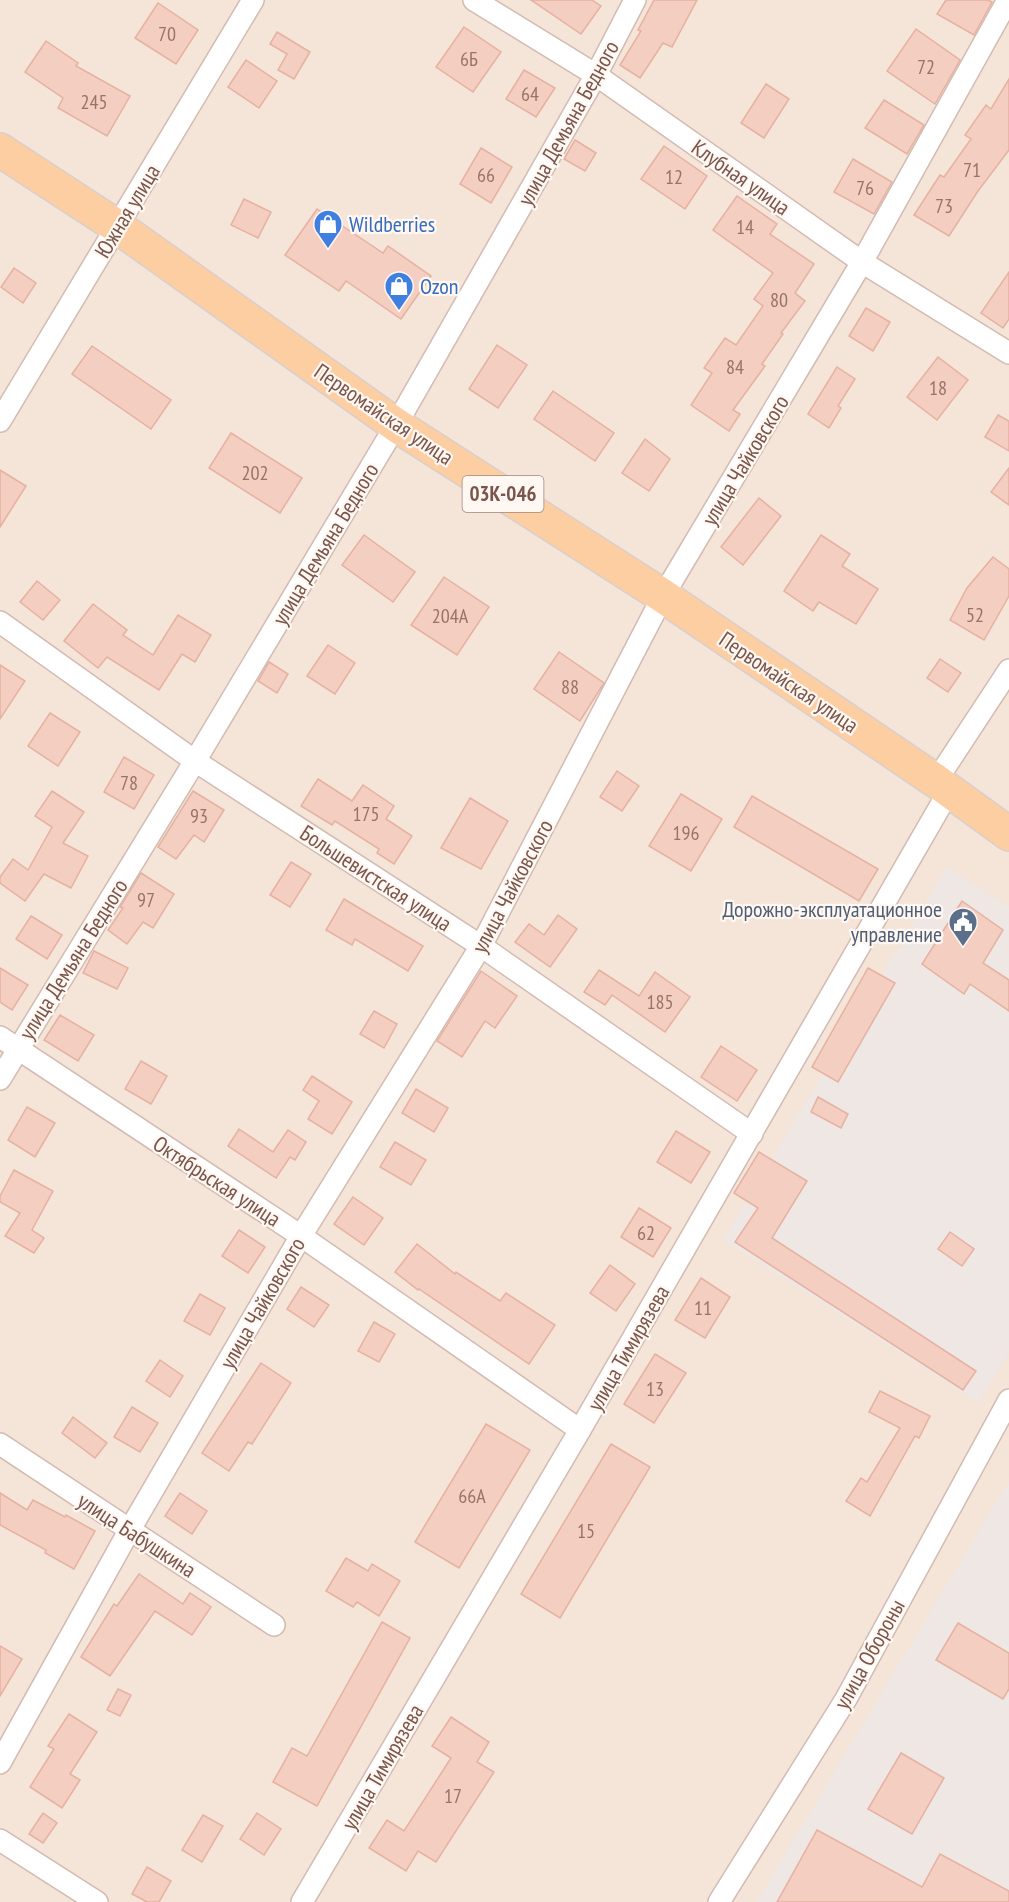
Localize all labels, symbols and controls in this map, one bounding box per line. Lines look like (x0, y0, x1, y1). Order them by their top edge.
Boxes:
house number: 70 (158, 21, 176, 47)
street label: улица Демьяна Бедного (511, 36, 625, 210)
house number: 6Б (460, 46, 478, 72)
house number: 72 (917, 54, 935, 80)
house number: 64 (521, 81, 539, 107)
house number: 245 (81, 89, 108, 115)
street label: Клубная улица (686, 133, 796, 221)
house number: 71 (963, 157, 981, 183)
street label: Южная улица (88, 159, 166, 263)
house number: 66 (477, 162, 495, 188)
house number: 12 (665, 164, 683, 190)
house number: 76 (856, 175, 874, 201)
house number: 73 (935, 193, 953, 219)
shop icon: Wildberries (312, 208, 344, 250)
place label: Wildberries (349, 210, 435, 238)
house number: 14 (736, 214, 754, 240)
shop icon: Ozon (383, 270, 415, 312)
place label: Ozon (420, 272, 459, 300)
house number: 80 (770, 287, 788, 313)
house number: 84 (726, 354, 744, 380)
street label: Первомайская улица (309, 357, 459, 471)
house number: 18 (929, 375, 947, 401)
street label: улица Чайковского (695, 390, 795, 530)
street label: улица Демьяна Бедного (266, 458, 384, 630)
house number: 202 (242, 460, 269, 486)
road number: 03К-046 (462, 476, 544, 512)
house number: 52 (966, 602, 984, 628)
house number: 204А (432, 603, 469, 629)
street label: Первомайская улица (714, 625, 864, 739)
house number: 88 (561, 674, 579, 700)
house number: 78 (120, 770, 138, 796)
house number: 175 (353, 801, 380, 827)
house number: 93 (190, 803, 208, 829)
street label: улица Чайковского (465, 814, 559, 958)
street label: Большевистская улица (295, 819, 457, 937)
house number: 196 (673, 820, 700, 846)
street label: улица Демьяна Бедного (12, 873, 134, 1045)
house number: 97 (137, 887, 155, 913)
place label: Дорожно-эксплуатационное управление (722, 895, 942, 948)
public building icon: Дорожно-эксплуатационное управление (947, 906, 979, 948)
house number: 185 (647, 989, 674, 1015)
street label: Октябрьская улица (148, 1129, 286, 1233)
house number: 62 (637, 1220, 655, 1246)
street label: улица Чайковского (213, 1232, 311, 1374)
street label: улица Тимирязева (581, 1280, 675, 1416)
house number: 11 (694, 1295, 712, 1321)
house number: 13 (646, 1376, 664, 1402)
house number: 66А (458, 1483, 486, 1509)
street label: улица Бабушкина (73, 1486, 201, 1584)
house number: 15 (577, 1518, 595, 1544)
street label: улица Обороны (827, 1594, 911, 1714)
street label: улица Тимирязева (335, 1699, 429, 1835)
house number: 17 (444, 1783, 462, 1809)

